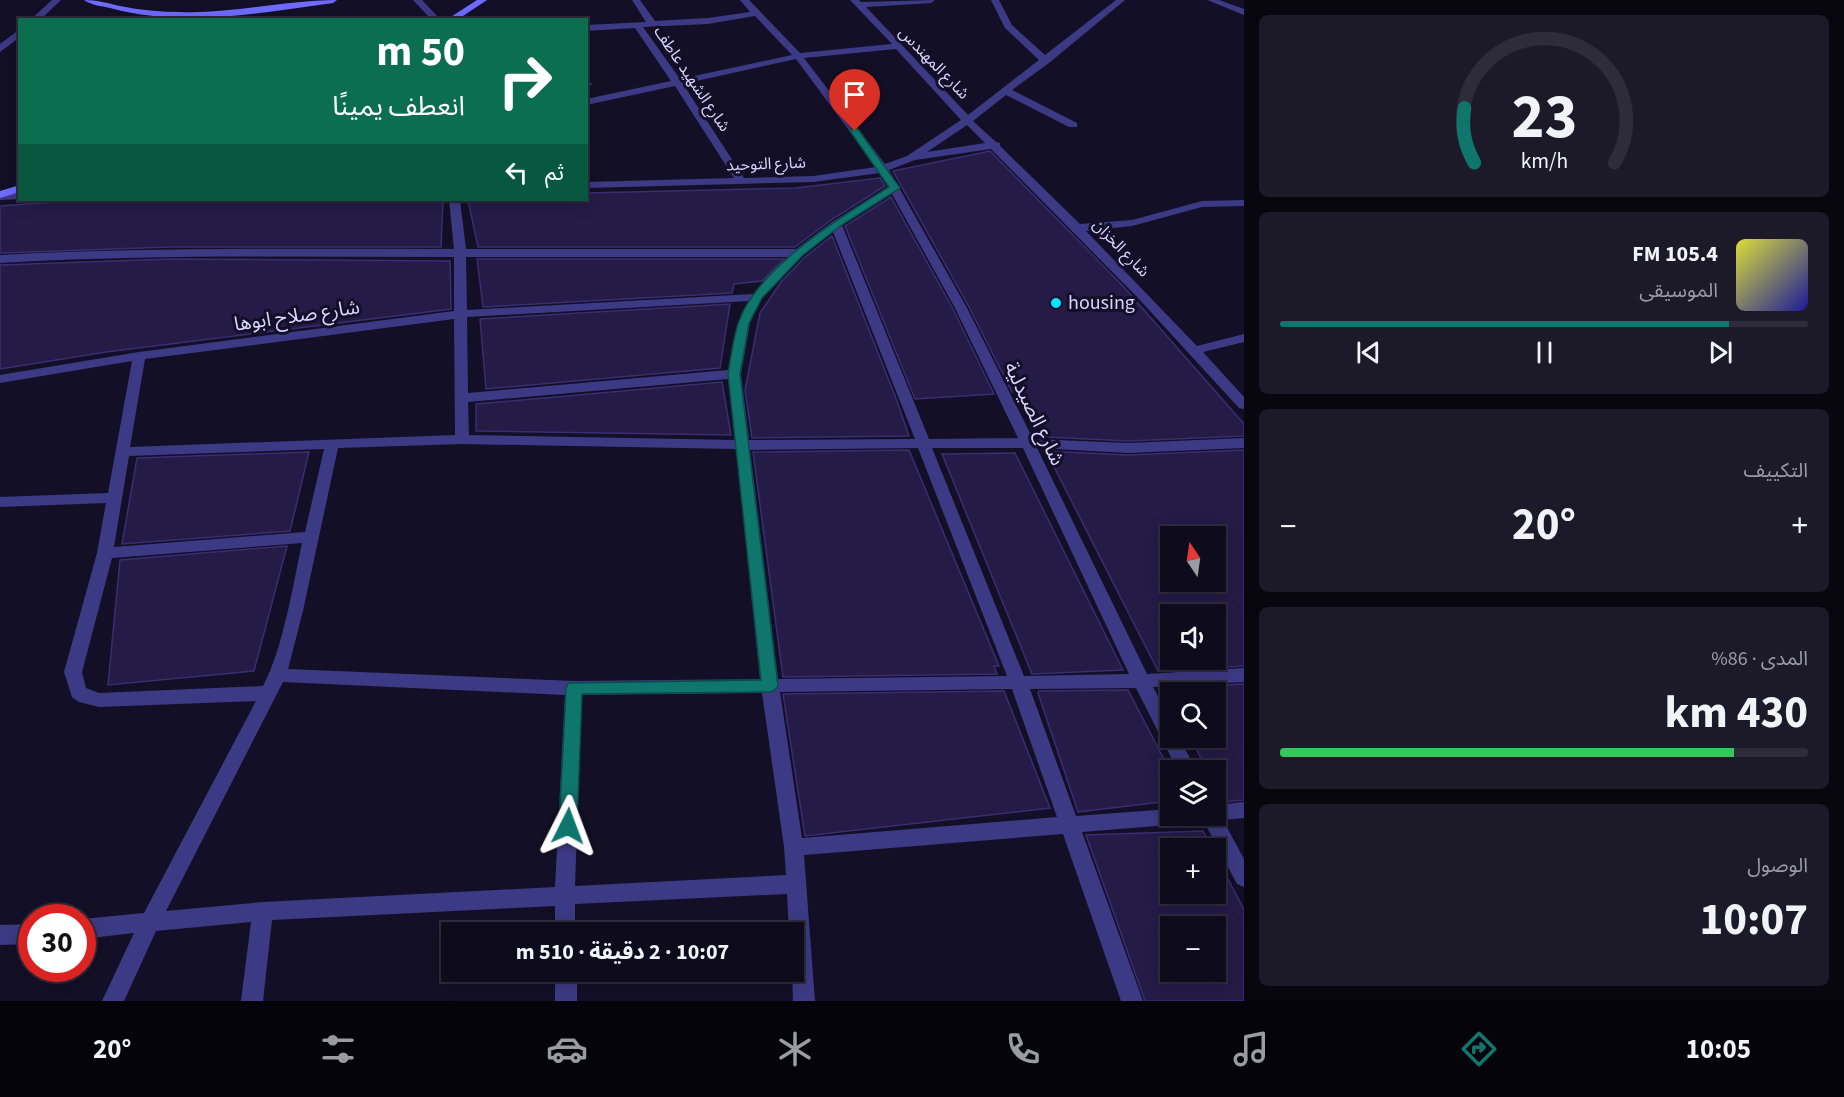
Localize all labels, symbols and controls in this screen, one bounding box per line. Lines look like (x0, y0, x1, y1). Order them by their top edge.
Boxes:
text: 50 m (376, 22, 465, 82)
street label: شارع الشهيد عاطف (648, 22, 735, 137)
street label: شارع المهندس (893, 22, 974, 105)
icon: right (486, 42, 564, 120)
pin (829, 69, 880, 131)
text: 23 (1511, 73, 1577, 162)
icon: arrive (838, 78, 871, 111)
text: انعطف يمينًا (332, 87, 465, 126)
text: km/h (1520, 146, 1568, 177)
street label: شارع التوحيد (726, 152, 806, 177)
icon: left (500, 156, 533, 189)
text: ثم (545, 157, 564, 189)
street label: شارع الخزان (1087, 214, 1154, 283)
text: 105.4 FM (1632, 238, 1718, 270)
text: الموسيقى (1639, 277, 1718, 305)
place label: housing (1068, 289, 1135, 317)
street label: شارع صلاح ابوها (232, 293, 362, 339)
marker: housing (1049, 296, 1063, 310)
icon: previous (1352, 336, 1385, 369)
icon: pause (1528, 336, 1561, 369)
icon: next (1704, 336, 1737, 369)
street label: شارع الصيدلية (997, 357, 1071, 471)
text: التكييف (1744, 457, 1808, 485)
text: 20° (1512, 493, 1576, 557)
text: − (1280, 503, 1296, 550)
text: + (1792, 503, 1808, 550)
north arrow (1160, 526, 1226, 592)
map controls (1160, 526, 1226, 982)
button: sound (1160, 604, 1226, 670)
text: المدى · 86% (1711, 645, 1808, 673)
text: 430 km (1664, 681, 1808, 745)
button: search (1160, 682, 1226, 748)
button: layers (1160, 760, 1226, 826)
position arrow (536, 794, 600, 858)
button: + (1160, 838, 1226, 904)
text: الوصول (1747, 852, 1808, 880)
text: 10:07 (1699, 888, 1808, 952)
speed limit sign: 30 (18, 904, 96, 982)
button: − (1160, 916, 1226, 982)
text: 10:07 · 2 دقيقة · 510 m (516, 936, 729, 968)
icon: filters (317, 1028, 359, 1070)
icon: car (546, 1028, 588, 1070)
icon: climate (774, 1028, 816, 1070)
icon: phone (1002, 1028, 1044, 1070)
icon: music (1230, 1028, 1272, 1070)
icon: directions (1458, 1028, 1500, 1070)
text: 20° (93, 1030, 131, 1069)
text: 10:05 (1686, 1030, 1751, 1069)

